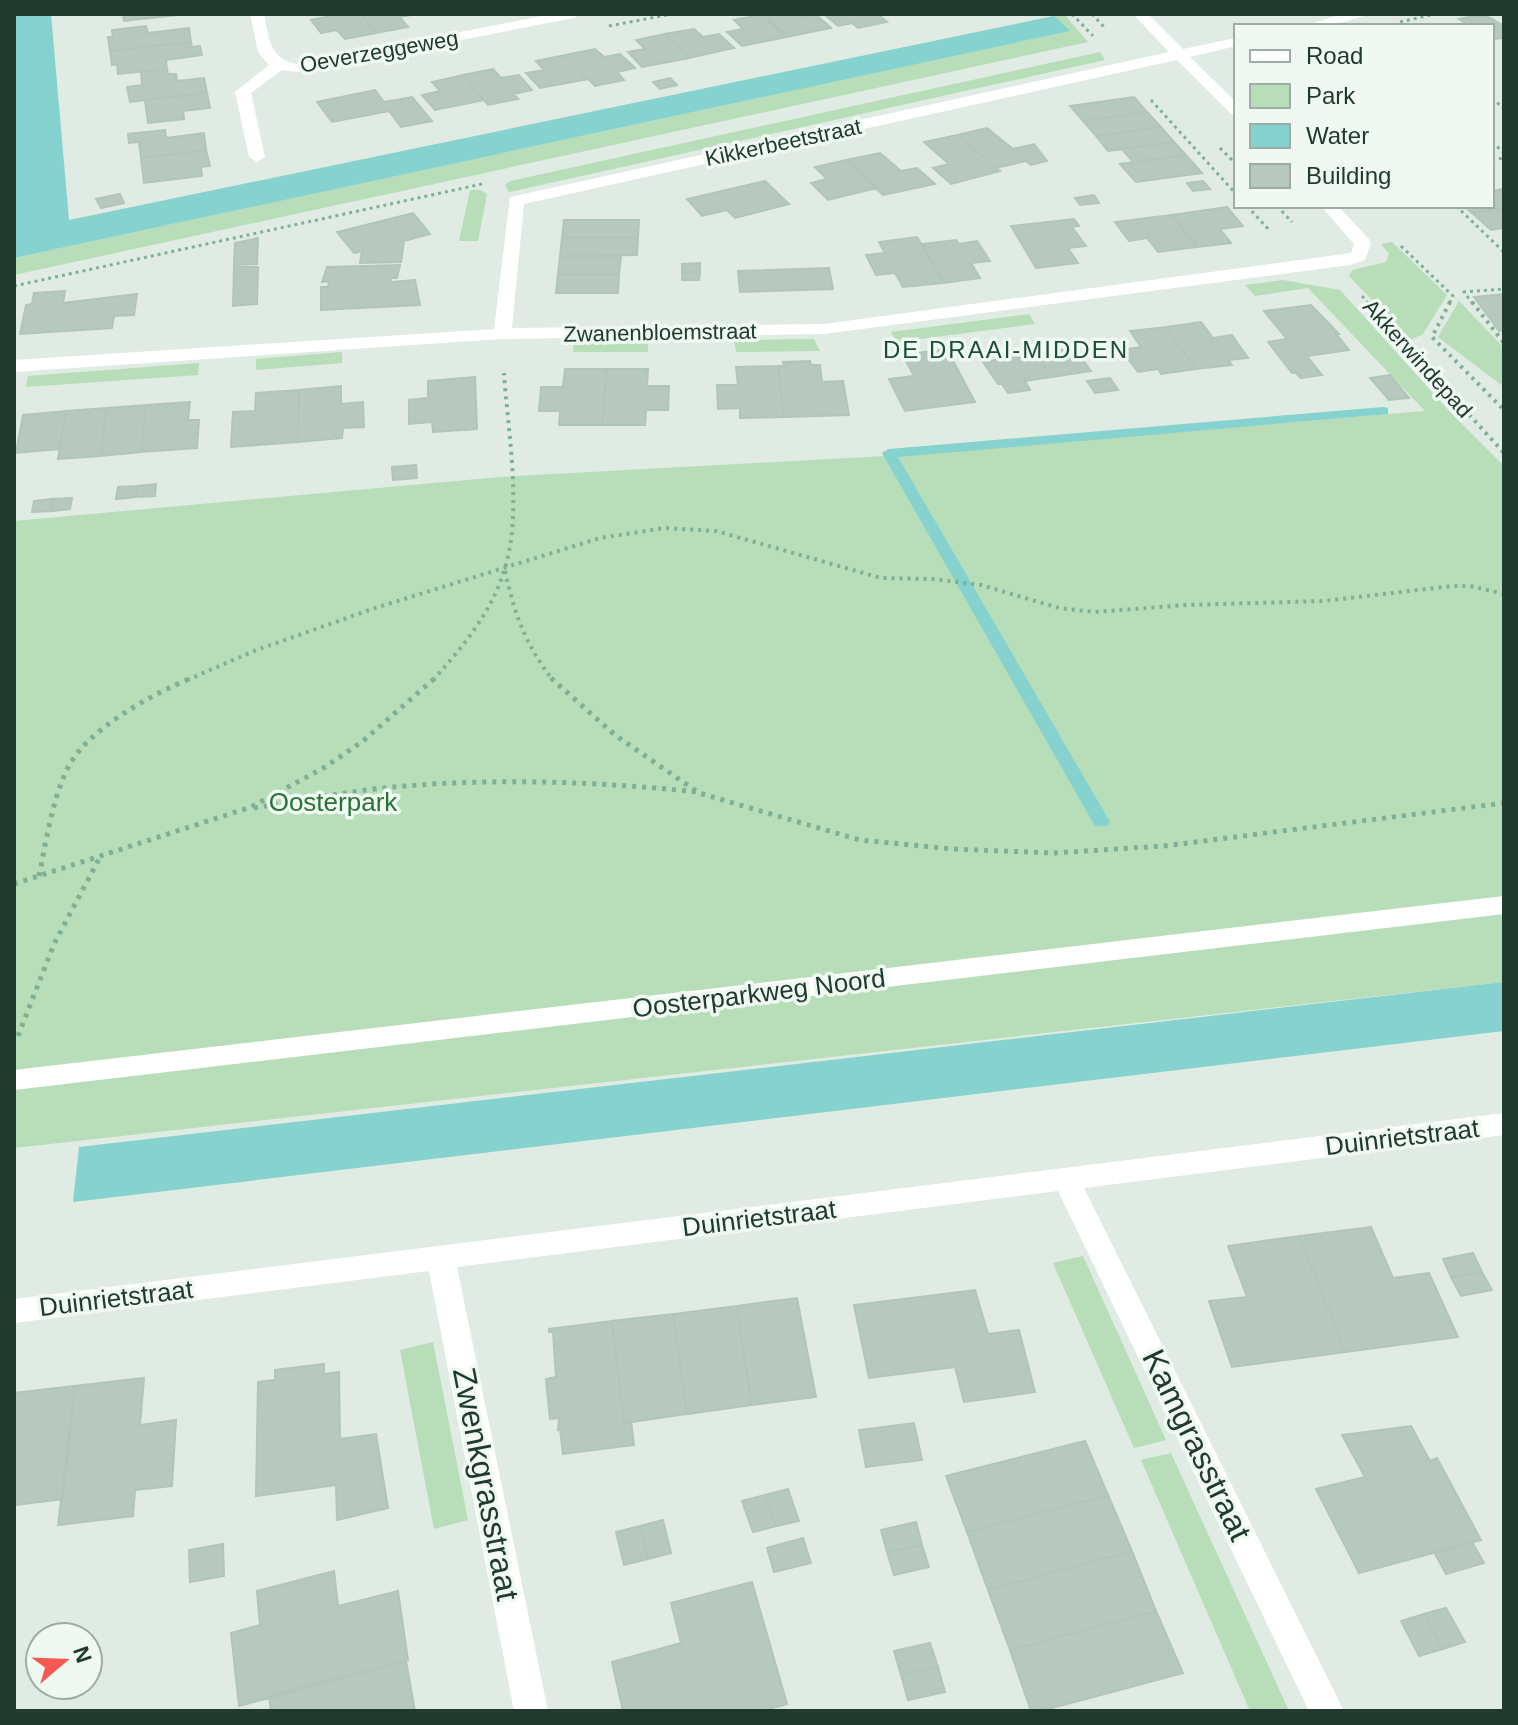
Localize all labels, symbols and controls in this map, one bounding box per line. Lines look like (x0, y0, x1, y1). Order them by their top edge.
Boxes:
legend (1234, 24, 1494, 208)
street label: Oeverzeggeweg (298, 25, 460, 78)
text: Road (1306, 42, 1363, 69)
text: Park (1306, 82, 1356, 109)
street label: Kikkerbeetstraat (703, 114, 863, 171)
text: Water (1306, 122, 1369, 149)
text: Building (1306, 162, 1391, 189)
street label: Akkerwindepad (1358, 294, 1477, 423)
street label: Zwanenbloemstraat (563, 318, 757, 347)
district label: DE DRAAI-MIDDEN (883, 336, 1129, 363)
park label: Oosterpark (269, 787, 398, 817)
street label: Oosterparkweg Noord (631, 963, 887, 1023)
street label: Duinrietstraat (1323, 1113, 1481, 1161)
street label: Duinrietstraat (680, 1194, 838, 1242)
street label: Duinrietstraat (37, 1274, 195, 1322)
street label: Kamgrasstraat (1135, 1344, 1259, 1546)
street label: Zwenkgrasstraat (446, 1364, 526, 1604)
north arrow (24, 1621, 104, 1701)
text: N (68, 1643, 97, 1666)

